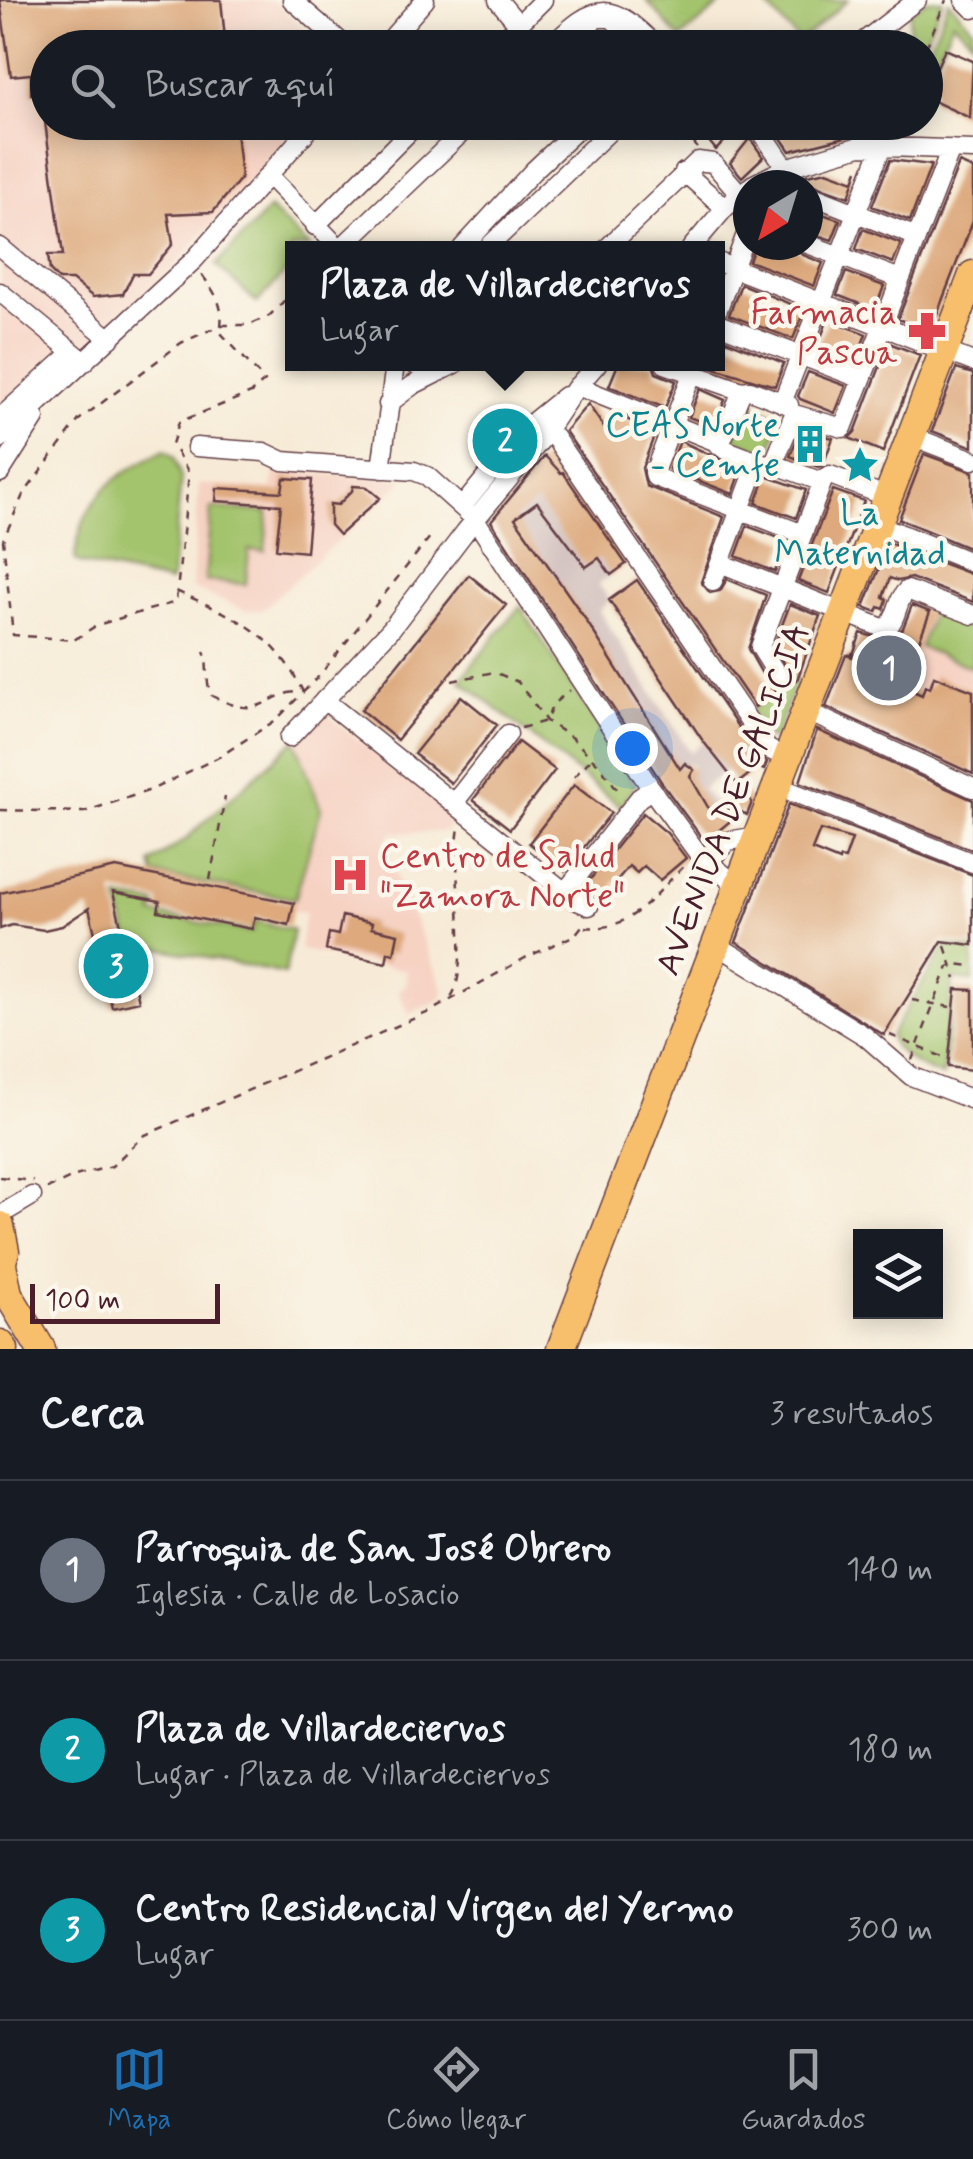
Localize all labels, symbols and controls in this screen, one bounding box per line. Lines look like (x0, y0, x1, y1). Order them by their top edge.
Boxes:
search box (30, 30, 943, 140)
icon: search (65, 58, 120, 113)
text: Buscar aquí (145, 61, 336, 110)
north arrow (733, 170, 823, 260)
popup (285, 241, 725, 371)
text: Plaza de Villardeciervos (320, 261, 690, 310)
place label: Farmacia Pascua (751, 290, 898, 376)
text: Lugar (320, 310, 398, 352)
pharmacy icon: Farmacia Pascua (906, 310, 948, 352)
place label: CEAS Norte - Cemfe (605, 403, 780, 489)
pin: 2 (472, 404, 538, 478)
building icon: CEAS Norte - Cemfe (789, 423, 831, 465)
place icon: La Maternidad (839, 444, 881, 486)
place label: La Maternidad (774, 491, 946, 577)
street label: AVENIDA DE GALICIA (645, 617, 822, 982)
pin: 1 (856, 630, 922, 706)
your location (607, 723, 658, 774)
place label: Centro de Salud "Zamora Norte" (380, 834, 625, 920)
hospital icon: Centro de Salud "Zamora Norte" (329, 854, 371, 896)
pin: 3 (84, 928, 148, 1004)
map controls (853, 1229, 943, 1319)
button: layers (853, 1229, 943, 1319)
scale bar (30, 1279, 220, 1324)
text: 100 m (45, 1283, 120, 1320)
text: Cerca (40, 1387, 145, 1442)
text: 3 resultados (770, 1393, 933, 1435)
text: Parroquia de San José Obrero (135, 1525, 611, 1574)
text: 1 (65, 1549, 80, 1591)
text: 140 m (846, 1549, 933, 1591)
text: Iglesia · Calle de Losacio (135, 1574, 460, 1616)
text: Plaza de Villardeciervos (135, 1705, 506, 1754)
text: 2 (65, 1729, 80, 1771)
text: 180 m (848, 1729, 933, 1771)
text: Lugar · Plaza de Villardeciervos (135, 1754, 550, 1796)
text: Centro Residencial Virgen del Yermo (135, 1885, 734, 1934)
text: 3 (65, 1909, 80, 1951)
text: 300 m (847, 1909, 933, 1951)
text: Lugar (135, 1934, 214, 1976)
tab: Mapa (107, 2042, 171, 2139)
tab: Cómo llegar (386, 2042, 526, 2139)
tab: Guardados (741, 2042, 866, 2139)

